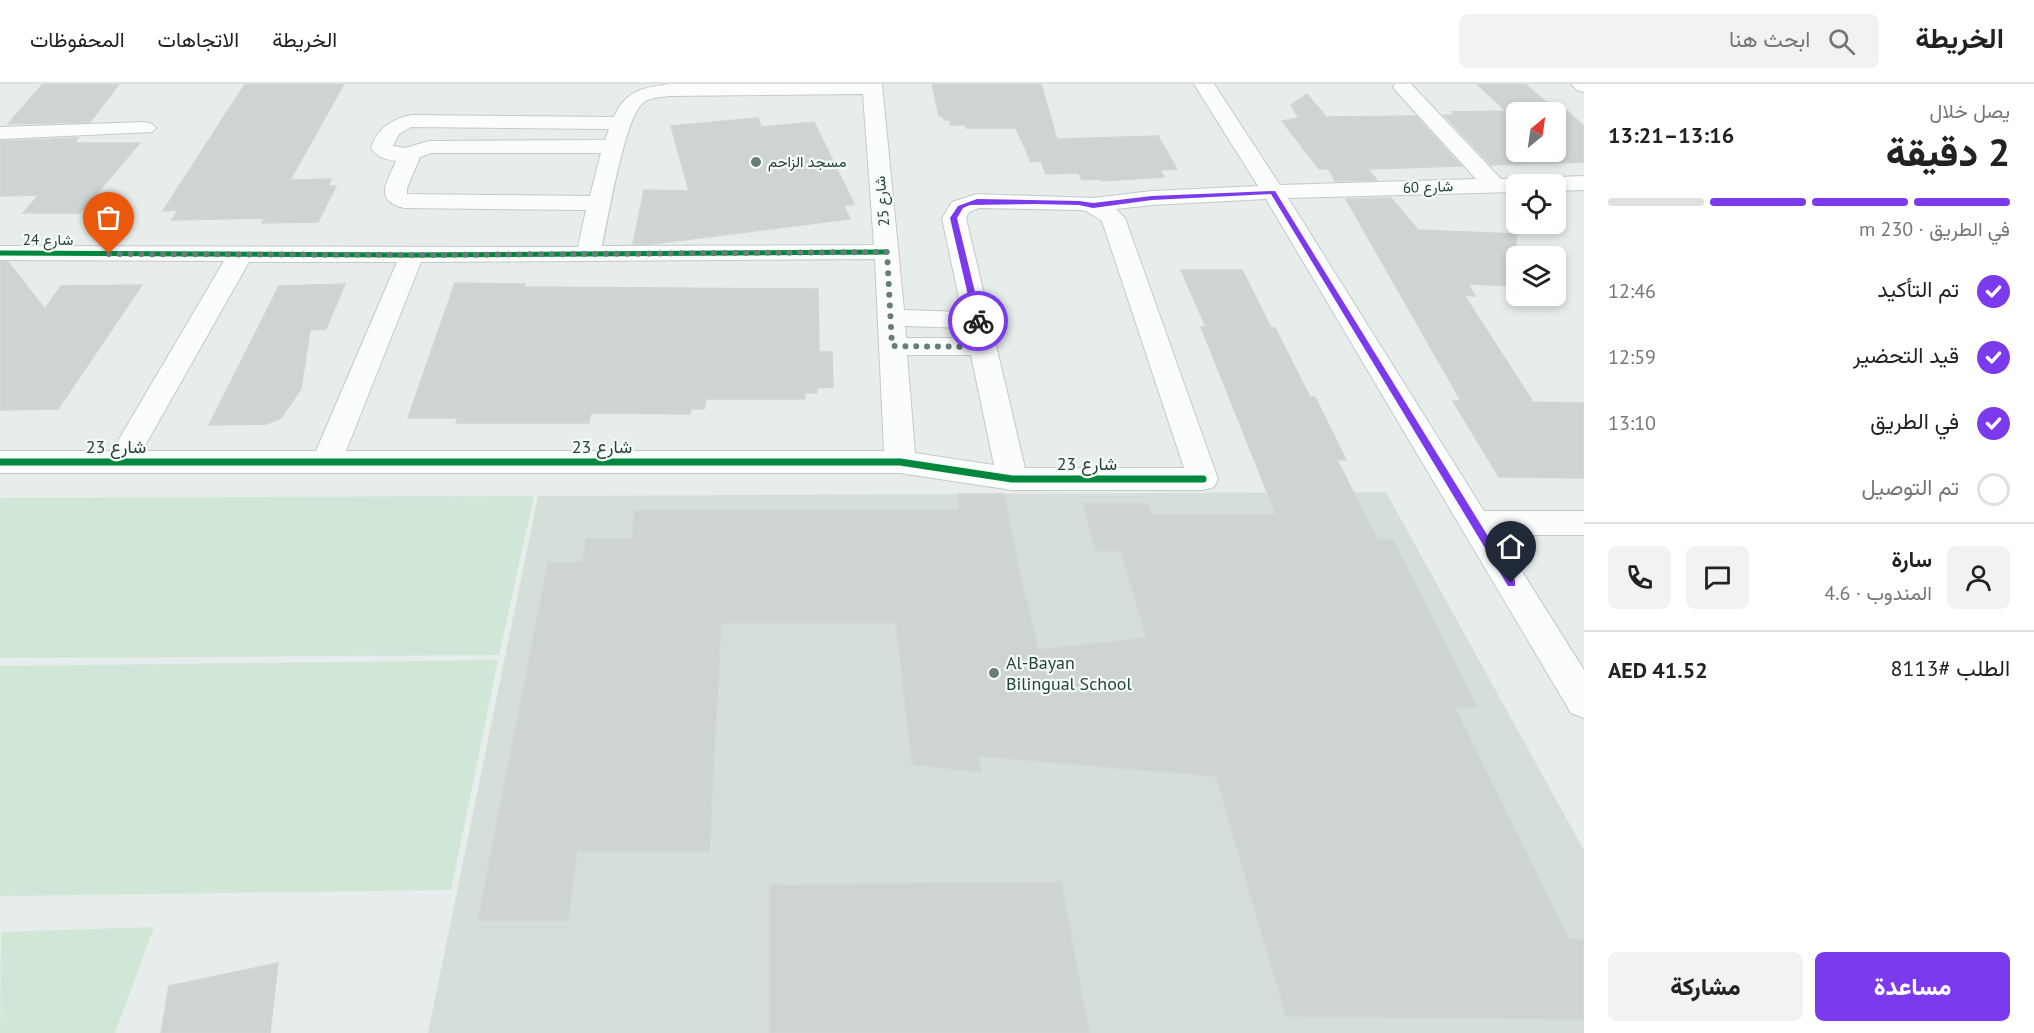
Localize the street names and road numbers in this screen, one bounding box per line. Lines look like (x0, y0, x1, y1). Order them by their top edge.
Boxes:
street label: شارع 25 (870, 175, 895, 227)
street label: شارع 60 (1402, 176, 1454, 199)
street label: شارع 24 (23, 230, 73, 251)
street label: شارع 23 (86, 435, 146, 459)
street label: شارع 23 (572, 435, 632, 459)
street label: شارع 23 (1057, 452, 1117, 476)

